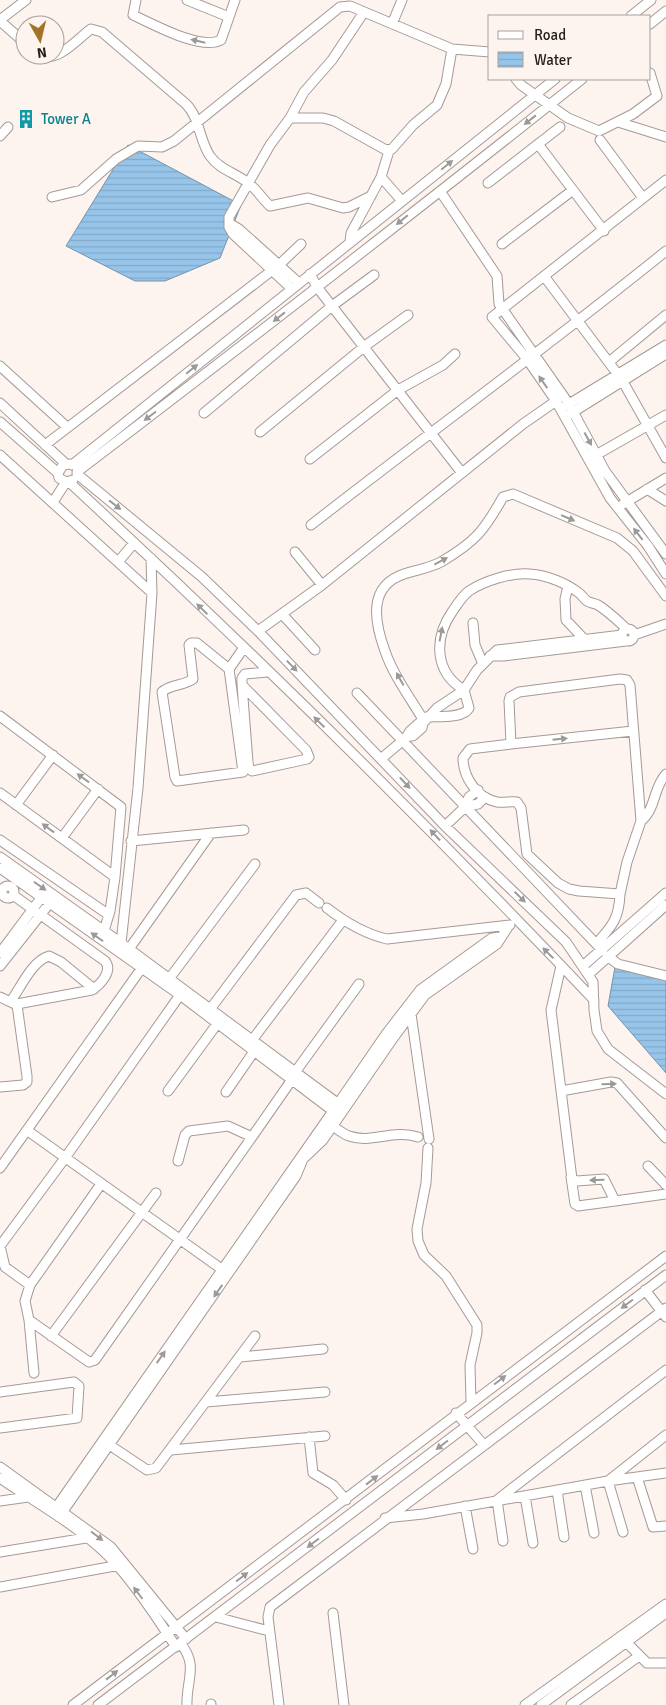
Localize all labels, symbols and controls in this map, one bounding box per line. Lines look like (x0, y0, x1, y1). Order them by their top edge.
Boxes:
north arrow (15, 15, 65, 65)
legend (488, 15, 651, 80)
text: Road (534, 26, 566, 44)
one-way arrow (190, 37, 205, 45)
text: N (36, 43, 48, 61)
text: Water (534, 51, 572, 69)
building icon: Tower A (15, 108, 37, 130)
place label: Tower A (41, 110, 91, 128)
one-way arrow (523, 115, 537, 125)
one-way arrow (440, 160, 453, 171)
one-way arrow (396, 215, 409, 226)
one-way arrow (272, 312, 286, 322)
one-way arrow (185, 364, 198, 375)
one-way arrow (538, 375, 548, 389)
one-way arrow (143, 411, 157, 421)
one-way arrow (584, 432, 593, 446)
one-way arrow (108, 499, 121, 510)
one-way arrow (561, 514, 575, 522)
one-way arrow (633, 528, 644, 541)
one-way arrow (434, 557, 448, 565)
one-way arrow (196, 603, 208, 615)
one-way arrow (438, 625, 446, 641)
one-way arrow (286, 659, 298, 671)
one-way arrow (396, 671, 404, 686)
one-way arrow (314, 716, 326, 728)
one-way arrow (552, 735, 568, 743)
one-way arrow (77, 772, 90, 783)
one-way arrow (399, 776, 411, 788)
one-way arrow (41, 823, 55, 833)
one-way arrow (429, 830, 441, 842)
one-way arrow (33, 881, 47, 891)
one-way arrow (514, 891, 526, 903)
one-way arrow (90, 932, 104, 942)
one-way arrow (542, 947, 554, 959)
one-way arrow (601, 1080, 617, 1088)
one-way arrow (588, 1176, 604, 1184)
one-way arrow (213, 1284, 223, 1298)
one-way arrow (620, 1299, 634, 1309)
one-way arrow (156, 1350, 166, 1364)
one-way arrow (493, 1375, 506, 1386)
one-way arrow (436, 1439, 449, 1450)
one-way arrow (365, 1475, 378, 1486)
one-way arrow (90, 1530, 103, 1541)
one-way arrow (306, 1538, 320, 1548)
one-way arrow (235, 1572, 248, 1583)
one-way arrow (133, 1587, 144, 1600)
one-way arrow (105, 1670, 118, 1681)

